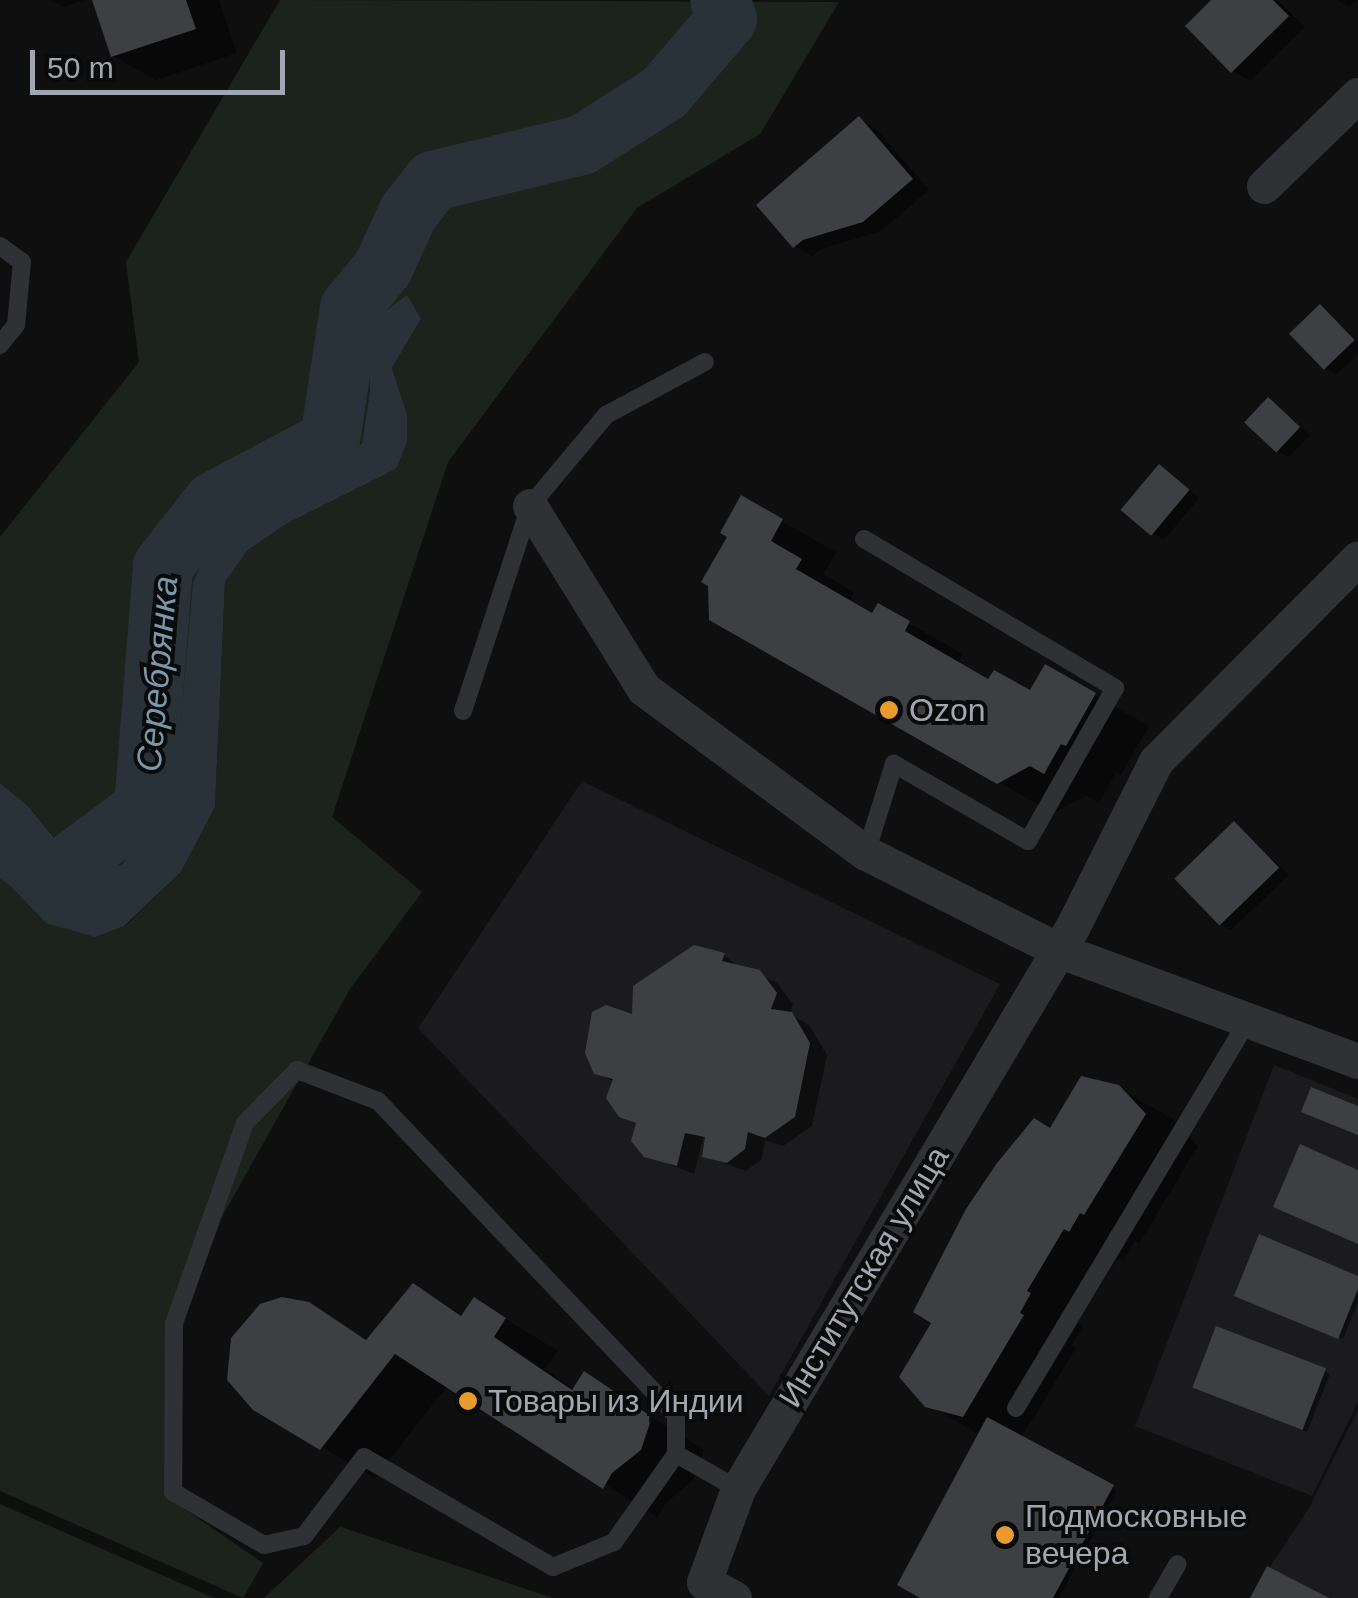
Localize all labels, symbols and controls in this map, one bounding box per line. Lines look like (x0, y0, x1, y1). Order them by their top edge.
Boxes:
scale bar (35, 30, 290, 92)
text: 50 m (47, 51, 114, 84)
water label: Серебрянка (128, 574, 186, 774)
place label: Ozon (909, 691, 985, 729)
marker: Ozon (878, 699, 900, 721)
street label: Институтская улица (771, 1140, 957, 1414)
place label: Товары из Индии (488, 1382, 744, 1420)
marker: Товары из Индии (457, 1390, 479, 1412)
place label: Подмосковные вечера (1025, 1498, 1247, 1573)
marker: Подмосковные вечера (994, 1524, 1016, 1546)

